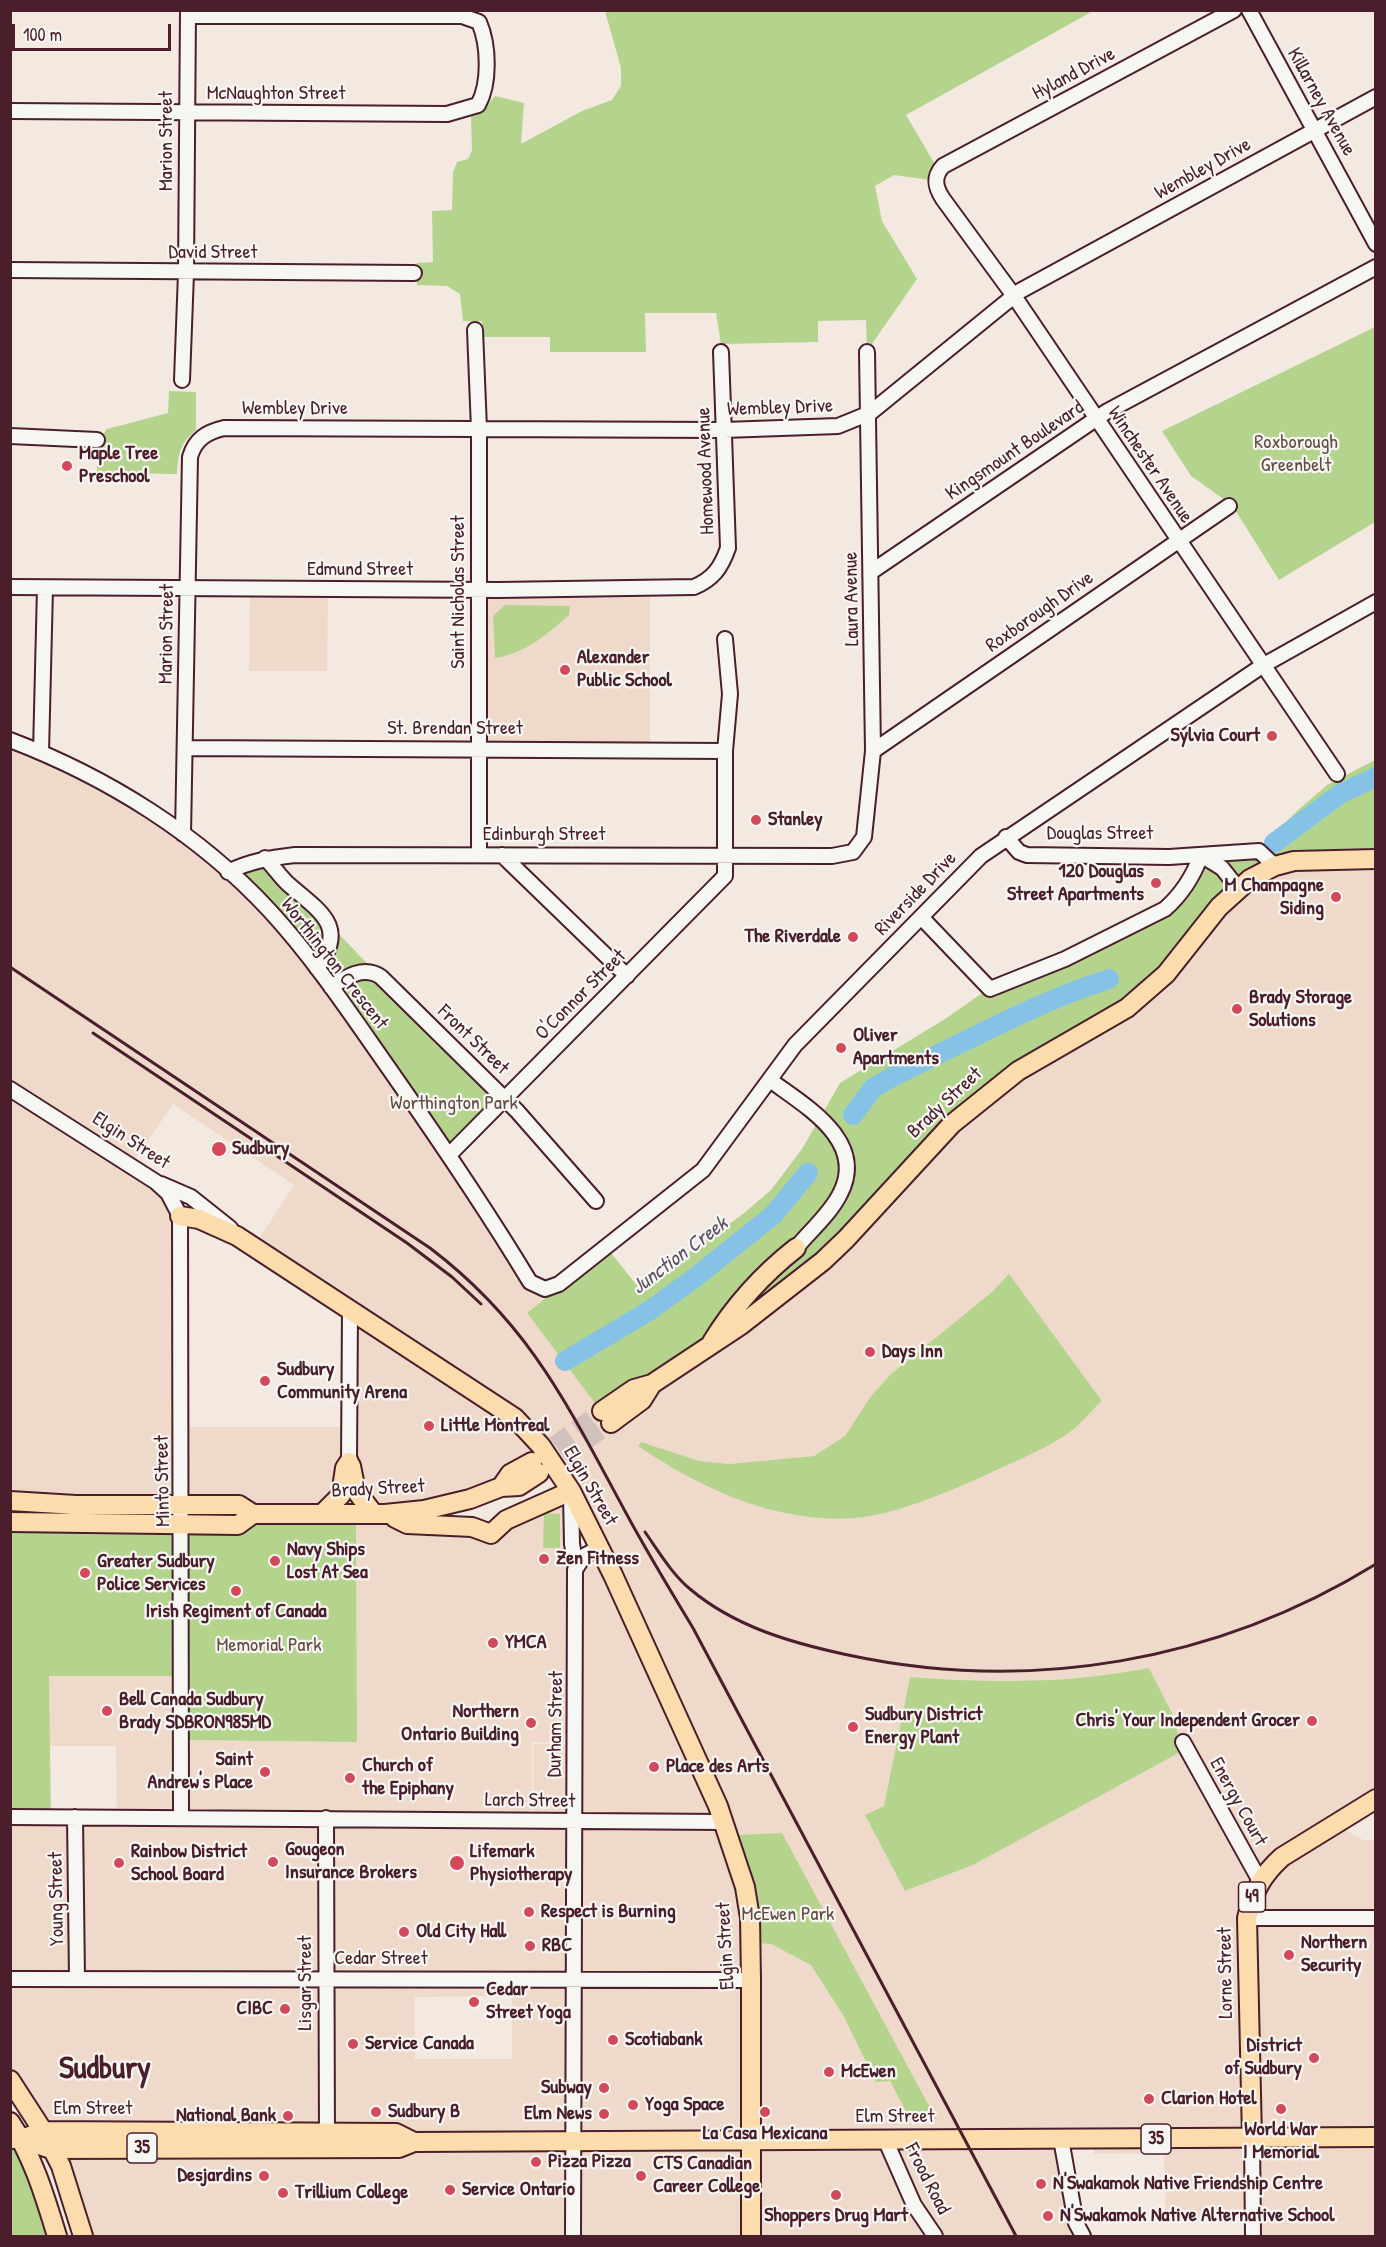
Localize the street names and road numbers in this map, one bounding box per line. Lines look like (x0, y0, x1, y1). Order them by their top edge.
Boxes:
street label: Hyland Drive (1029, 42, 1119, 106)
street label: Killarney Avenue (1281, 44, 1361, 160)
street label: McNaughton Street (207, 82, 345, 106)
street label: Marion Street (155, 91, 179, 191)
street label: Wembley Drive (1151, 133, 1255, 205)
street label: David Street (169, 241, 257, 265)
street label: Wembley Drive (727, 394, 833, 422)
street label: Kingsmount Boulevard (941, 396, 1089, 506)
street label: Wembley Drive (242, 397, 348, 421)
street label: Winchester Avenue (1102, 402, 1198, 528)
street label: Homewood Avenue (692, 407, 720, 535)
street label: Saint Nicholas Street (447, 515, 471, 669)
street label: Laura Avenue (839, 552, 865, 646)
street label: Edmund Street (307, 558, 413, 582)
street label: Roxborough Drive (982, 566, 1098, 658)
street label: Marion Street (154, 584, 180, 684)
street label: St. Brendan Street (387, 717, 523, 741)
street label: Douglas Street (1047, 822, 1153, 846)
street label: Edinburgh Street (483, 823, 605, 847)
street label: Riverside Drive (870, 847, 962, 941)
street label: Worthington Crescent (275, 893, 393, 1035)
street label: O'Connor Street (531, 945, 631, 1045)
street label: Front Street (432, 1000, 514, 1080)
street label: Brady Street (903, 1062, 987, 1144)
street label: Elgin Street (88, 1107, 174, 1175)
street label: Minto Street (150, 1435, 176, 1527)
street label: Elgin Street (558, 1442, 622, 1530)
street label: Brady Street (331, 1475, 425, 1503)
street label: Durham Street (543, 1671, 569, 1777)
street label: Energy Court (1204, 1754, 1272, 1850)
street label: Larch Street (485, 1788, 575, 1814)
street label: Young Street (44, 1852, 70, 1946)
road number: 49 (1238, 1882, 1266, 1912)
street label: Elgin Street (712, 1902, 740, 1990)
street label: Lorne Street (1213, 1927, 1239, 2019)
street label: Lisgar Street (294, 1935, 318, 2031)
street label: Cedar Street (334, 1947, 428, 1971)
street label: Elm Street (54, 2097, 132, 2121)
street label: Elm Street (856, 2105, 934, 2129)
road number: 35 (1141, 2124, 1171, 2154)
road number: 35 (127, 2133, 157, 2163)
street label: Frood Road (899, 2139, 955, 2219)

